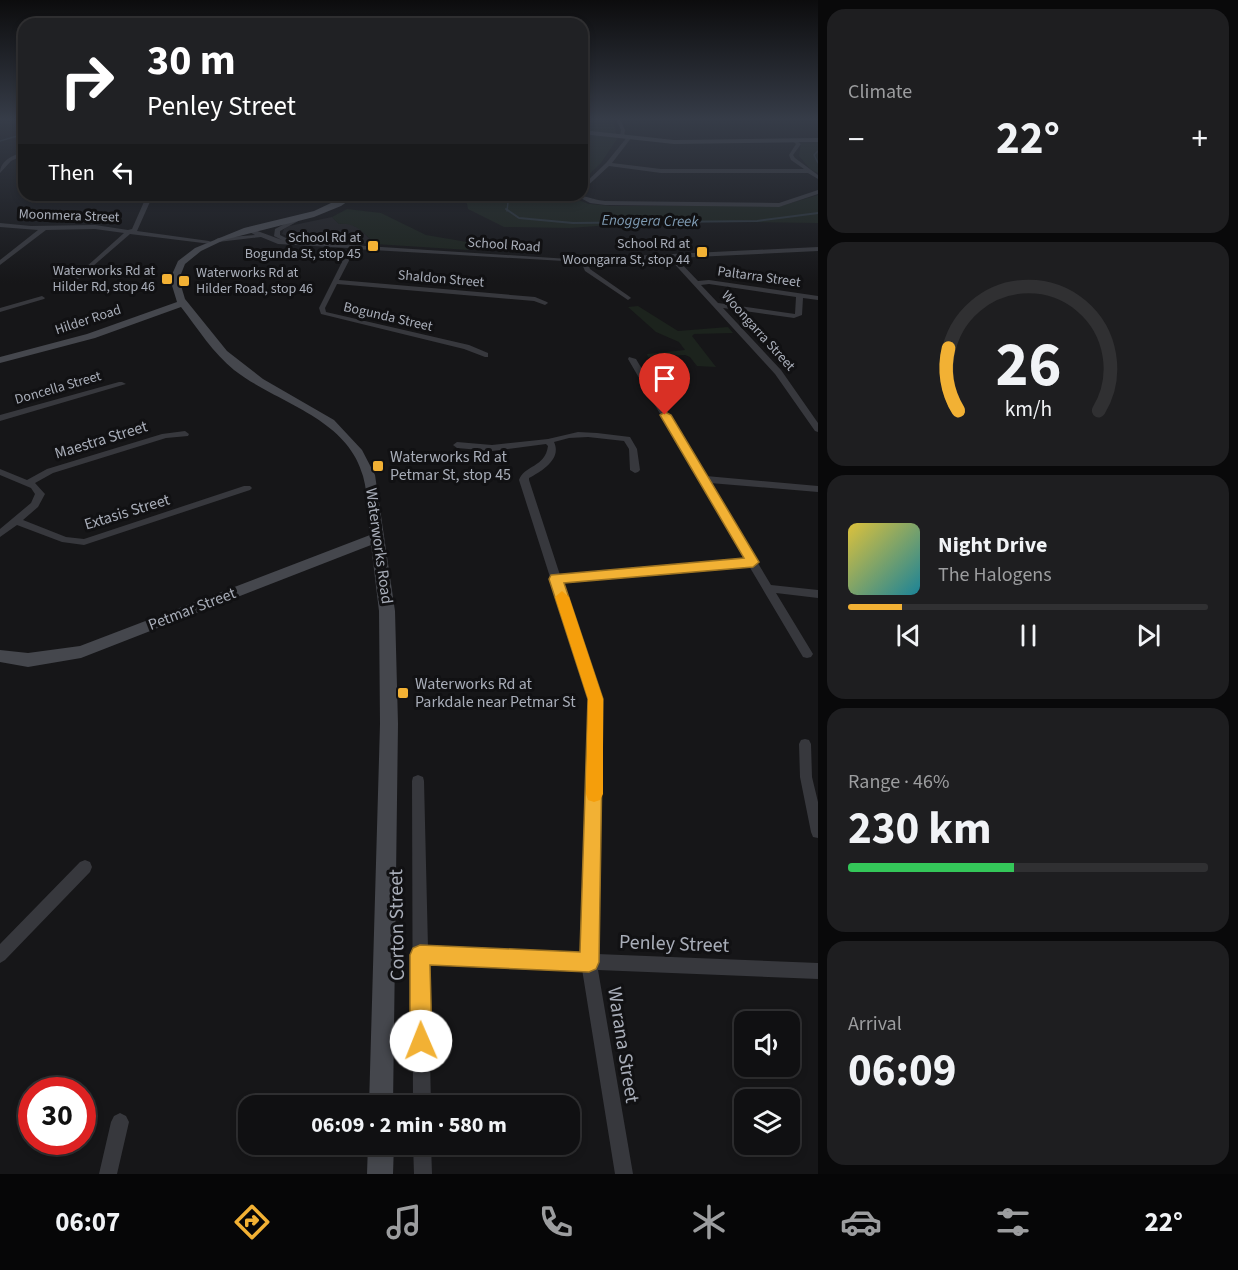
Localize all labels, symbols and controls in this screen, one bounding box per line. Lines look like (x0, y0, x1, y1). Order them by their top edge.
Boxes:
text: 30 m (147, 31, 236, 91)
icon: right (48, 42, 126, 120)
text: Climate (848, 78, 912, 106)
text: Penley Street (147, 87, 296, 126)
text: 22° (996, 107, 1060, 171)
text: − (848, 116, 864, 163)
text: + (1192, 116, 1208, 163)
icon: left (107, 156, 140, 189)
text: Then (48, 157, 95, 189)
street label: Moonmera Street (18, 204, 120, 228)
water label: Enoggera Creek (601, 210, 700, 232)
place label: School Rd at Bogunda St, stop 45 (245, 228, 361, 264)
street label: School Road (467, 232, 541, 258)
place label: School Rd at Woongarra St, stop 44 (563, 234, 690, 270)
marker: School Rd at Bogunda St, stop 45 (366, 239, 380, 253)
marker: School Rd at Woongarra St, stop 44 (695, 245, 709, 259)
place label: Waterworks Rd at Hilder Rd, stop 46 (52, 261, 155, 297)
street label: Paltarra Street (716, 261, 802, 293)
place label: Waterworks Rd at Hilder Road, stop 46 (196, 263, 313, 299)
street label: Shaldon Street (397, 265, 485, 293)
marker: Waterworks Rd at Hilder Rd, stop 46 (160, 272, 174, 286)
marker: Waterworks Rd at Hilder Road, stop 46 (177, 274, 191, 288)
street label: Woongarra Street (716, 286, 800, 376)
street label: Bogunda Street (341, 297, 435, 337)
street label: Hilder Road (52, 300, 124, 340)
text: 26 (995, 321, 1061, 410)
pin (639, 353, 690, 415)
icon: arrive (648, 362, 681, 395)
street label: Doncella Street (12, 366, 104, 410)
text: km/h (1004, 394, 1052, 425)
street label: Maestra Street (52, 415, 151, 465)
place label: Waterworks Rd at Petmar St, stop 45 (390, 446, 511, 486)
marker: Waterworks Rd at Petmar St, stop 45 (371, 459, 385, 473)
street label: Waterworks Road (360, 487, 398, 605)
street label: Extasis Street (81, 488, 173, 535)
text: Night Drive (938, 529, 1047, 561)
text: The Halogens (938, 561, 1052, 589)
street label: Petmar Street (145, 582, 239, 636)
icon: previous (892, 619, 925, 652)
icon: pause (1012, 619, 1045, 652)
icon: next (1132, 619, 1165, 652)
place label: Waterworks Rd at Parkdale near Petmar St (415, 673, 576, 713)
marker: Waterworks Rd at Parkdale near Petmar St (396, 686, 410, 700)
text: Range · 46% (848, 768, 949, 796)
text: 230 km (848, 797, 992, 861)
street label: Corton Street (382, 869, 412, 981)
street label: Penley Street (618, 928, 730, 960)
street label: Warana Street (600, 985, 646, 1105)
position arrow (389, 1009, 453, 1073)
text: Arrival (848, 1010, 902, 1038)
map controls (734, 1011, 800, 1155)
button: sound (734, 1011, 800, 1077)
text: 06:09 (848, 1039, 957, 1103)
speed limit sign: 30 (18, 1077, 96, 1155)
button: layers (734, 1089, 800, 1155)
text: 06:09 · 2 min · 580 m (311, 1109, 507, 1141)
icon: directions (231, 1201, 273, 1243)
icon: music (383, 1201, 425, 1243)
icon: phone (535, 1201, 577, 1243)
icon: climate (688, 1201, 730, 1243)
icon: car (840, 1201, 882, 1243)
icon: filters (992, 1201, 1034, 1243)
text: 06:07 (55, 1203, 120, 1242)
text: 22° (1144, 1203, 1183, 1242)

